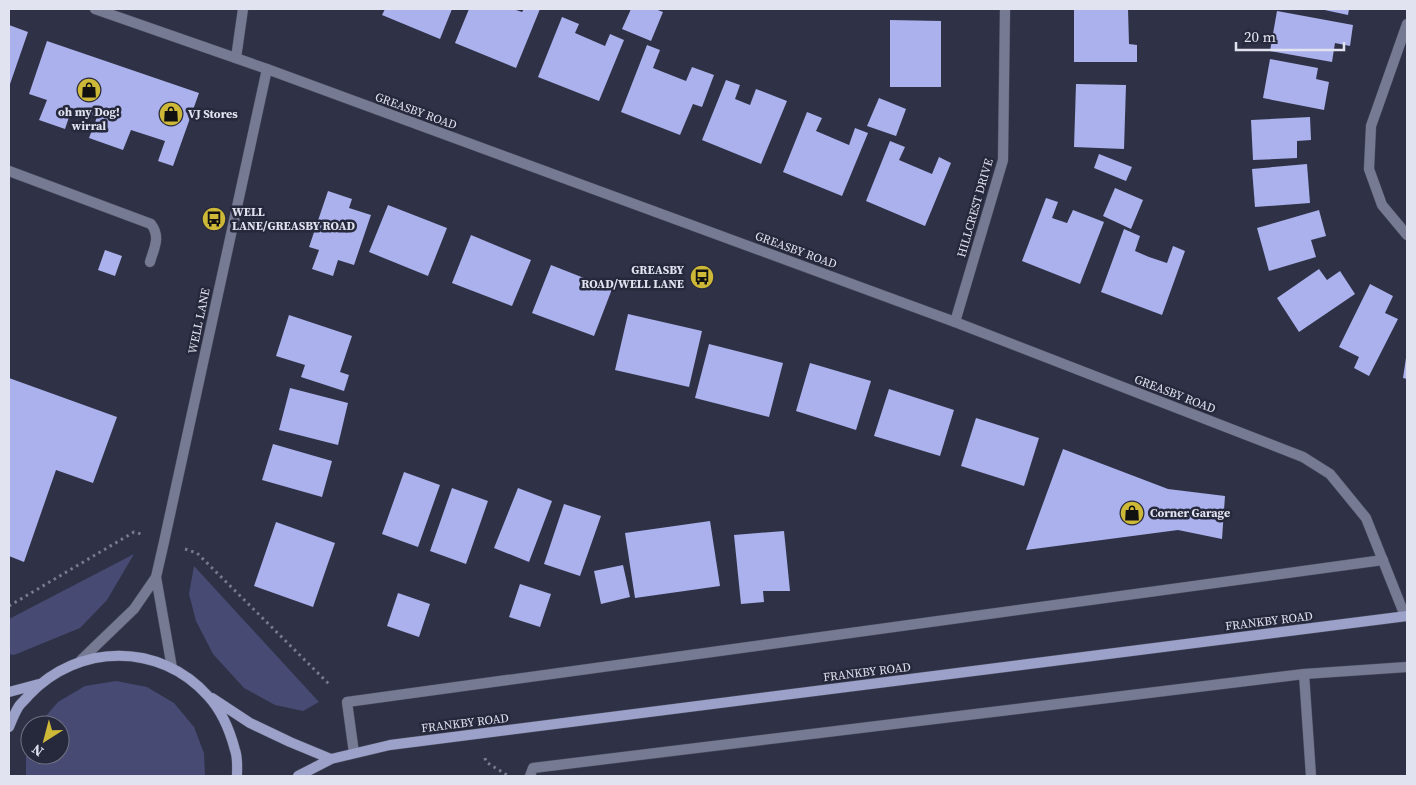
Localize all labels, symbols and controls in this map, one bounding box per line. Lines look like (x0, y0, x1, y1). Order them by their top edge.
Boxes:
scale bar (1236, 20, 1344, 52)
text: 20 m (1244, 26, 1276, 47)
shop icon: oh my Dog! wirral (76, 77, 102, 103)
street label: GREASBY ROAD (373, 89, 459, 133)
shop icon: VJ Stores (158, 101, 184, 127)
place label: oh my Dog! wirral (58, 104, 120, 134)
place label: VJ Stores (188, 106, 238, 122)
street label: HILLCREST DRIVE (953, 157, 997, 259)
place label: WELL LANE/GREASBY ROAD (232, 204, 355, 234)
bus stop icon: WELL LANE/GREASBY ROAD (201, 206, 227, 232)
street label: GREASBY ROAD (753, 228, 839, 272)
place label: GREASBY ROAD/WELL LANE (581, 262, 684, 292)
bus stop icon: GREASBY ROAD/WELL LANE (689, 264, 715, 290)
street label: WELL LANE (184, 287, 214, 355)
street label: GREASBY ROAD (1132, 371, 1218, 417)
shop icon: Corner Garage (1119, 500, 1145, 526)
place label: Corner Garage (1150, 505, 1230, 521)
street label: FRANKBY ROAD (1224, 608, 1314, 634)
street label: FRANKBY ROAD (822, 659, 912, 685)
street label: FRANKBY ROAD (420, 710, 510, 736)
north arrow (20, 715, 70, 765)
text: N (27, 739, 47, 762)

